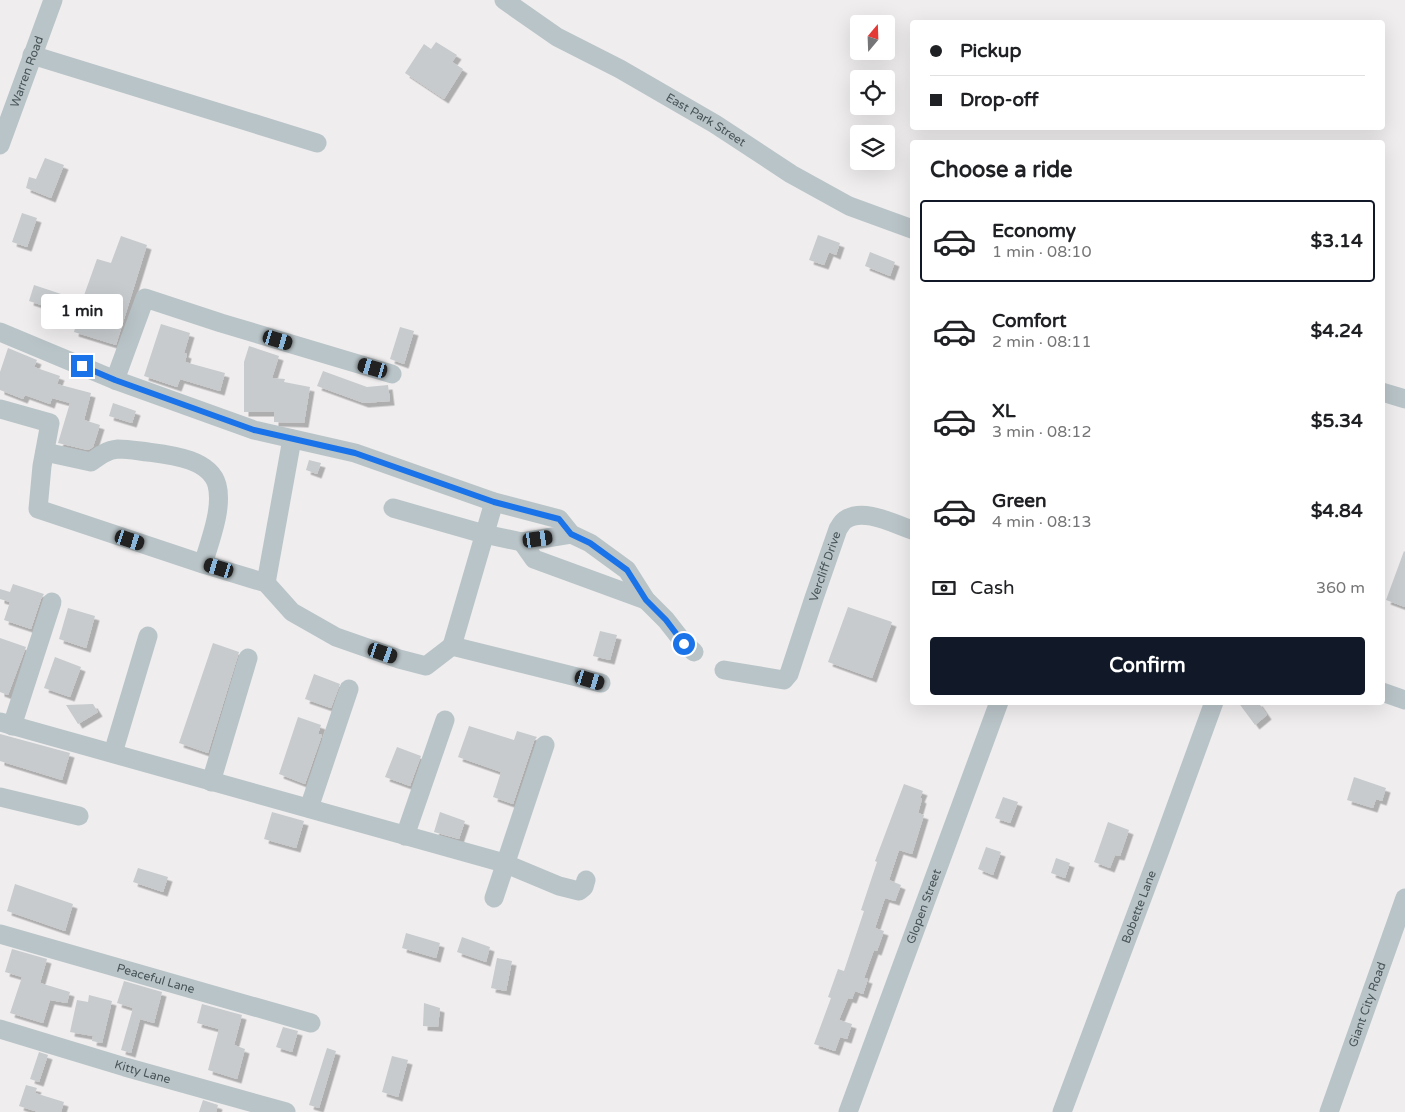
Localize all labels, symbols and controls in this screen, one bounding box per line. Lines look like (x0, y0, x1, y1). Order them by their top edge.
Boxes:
north arrow (850, 15, 895, 60)
map controls (850, 15, 895, 170)
street label: Warren Road (7, 34, 46, 109)
text: Pickup (960, 40, 1021, 62)
button: locate (850, 70, 895, 115)
text: Drop-off (960, 89, 1039, 111)
street label: East Park Street (663, 90, 749, 150)
button: layers (850, 125, 895, 170)
text: Choose a ride (930, 157, 1073, 183)
icon: car (932, 219, 977, 264)
text: Economy (992, 220, 1076, 242)
text: $3.14 (1311, 230, 1363, 252)
text: 1 min · 08:10 (992, 242, 1091, 262)
callout: 1 min (41, 294, 123, 328)
text: 1 min (61, 301, 103, 321)
icon: car (932, 309, 977, 354)
text: Comfort (992, 310, 1066, 332)
text: $4.24 (1311, 320, 1363, 342)
car (261, 328, 294, 352)
text: 2 min · 08:11 (992, 332, 1091, 352)
route end (71, 355, 93, 377)
car (356, 357, 389, 379)
icon: car (932, 399, 977, 444)
text: XL (992, 400, 1016, 422)
text: $5.34 (1311, 410, 1363, 432)
text: 3 min · 08:12 (992, 422, 1091, 442)
icon: car (932, 489, 977, 534)
text: Green (992, 490, 1046, 512)
text: $4.84 (1311, 500, 1363, 522)
text: 4 min · 08:13 (992, 512, 1091, 532)
car (113, 528, 146, 552)
car (522, 529, 553, 549)
street label: Vercliff Drive (806, 529, 844, 603)
car (202, 556, 235, 580)
icon: cash (930, 574, 958, 602)
text: Cash (970, 577, 1015, 599)
text: 360 m (1316, 578, 1365, 598)
route start (673, 633, 695, 655)
button: Confirm (930, 637, 1365, 695)
car (366, 641, 399, 665)
car (573, 668, 606, 692)
street label: Glopen Street (904, 867, 944, 946)
street label: Bobette Lane (1119, 868, 1159, 945)
street label: Giant City Road (1346, 960, 1389, 1049)
street label: Peaceful Lane (115, 961, 197, 996)
street label: Kitty Lane (113, 1057, 172, 1086)

